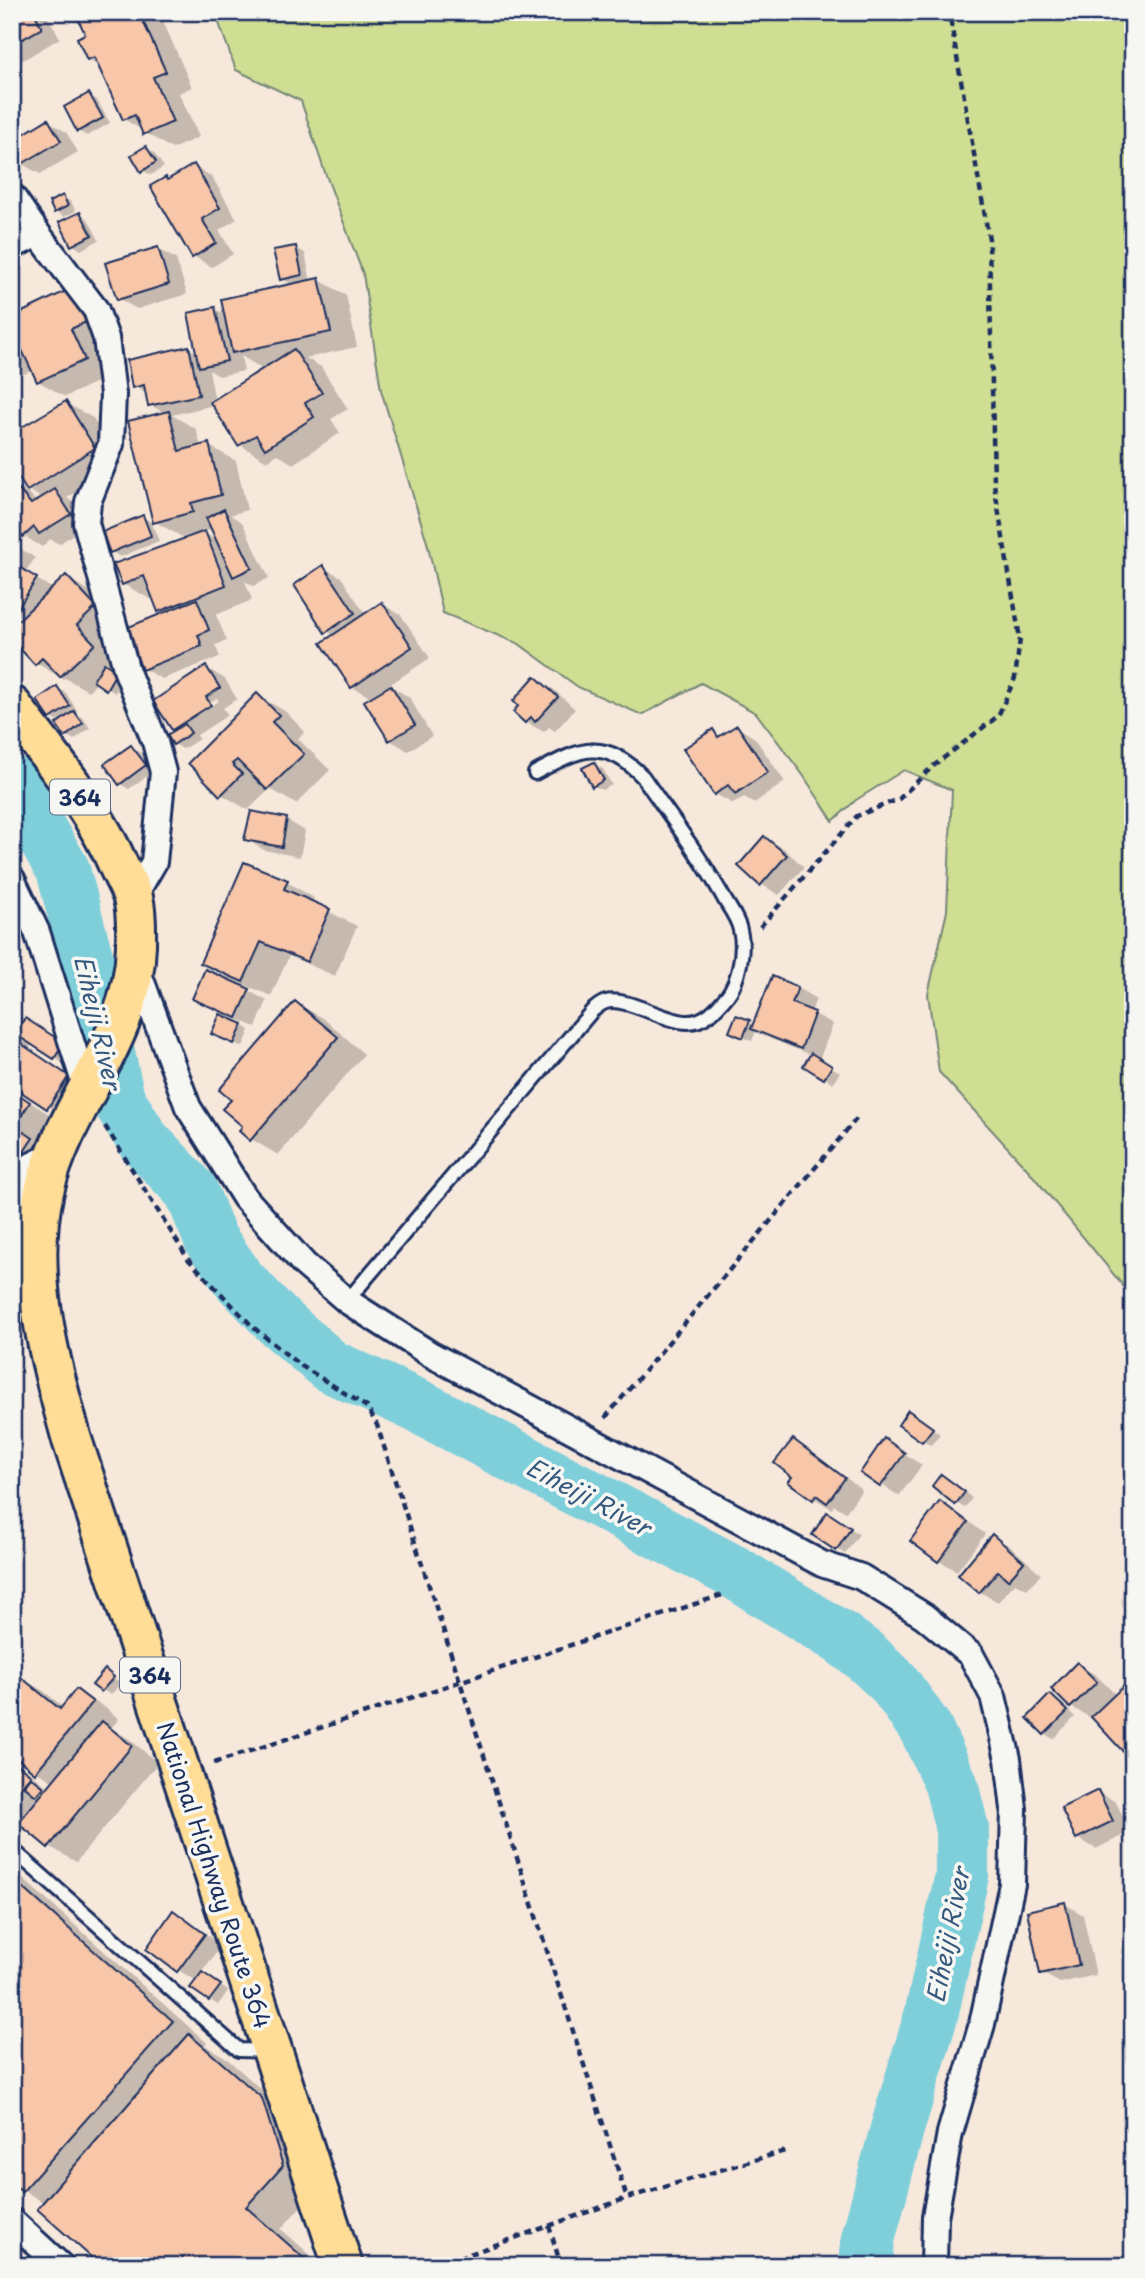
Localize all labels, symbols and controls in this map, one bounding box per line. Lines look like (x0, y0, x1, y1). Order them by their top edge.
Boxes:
road number: 364 (50, 780, 110, 814)
water label: Eiheiji River (66, 952, 133, 1095)
water label: Eiheiji River (520, 1448, 660, 1545)
road number: 364 (120, 1658, 180, 1692)
street label: National Highway Route 364 (149, 1717, 281, 2033)
water label: Eiheiji River (916, 1862, 978, 2005)

